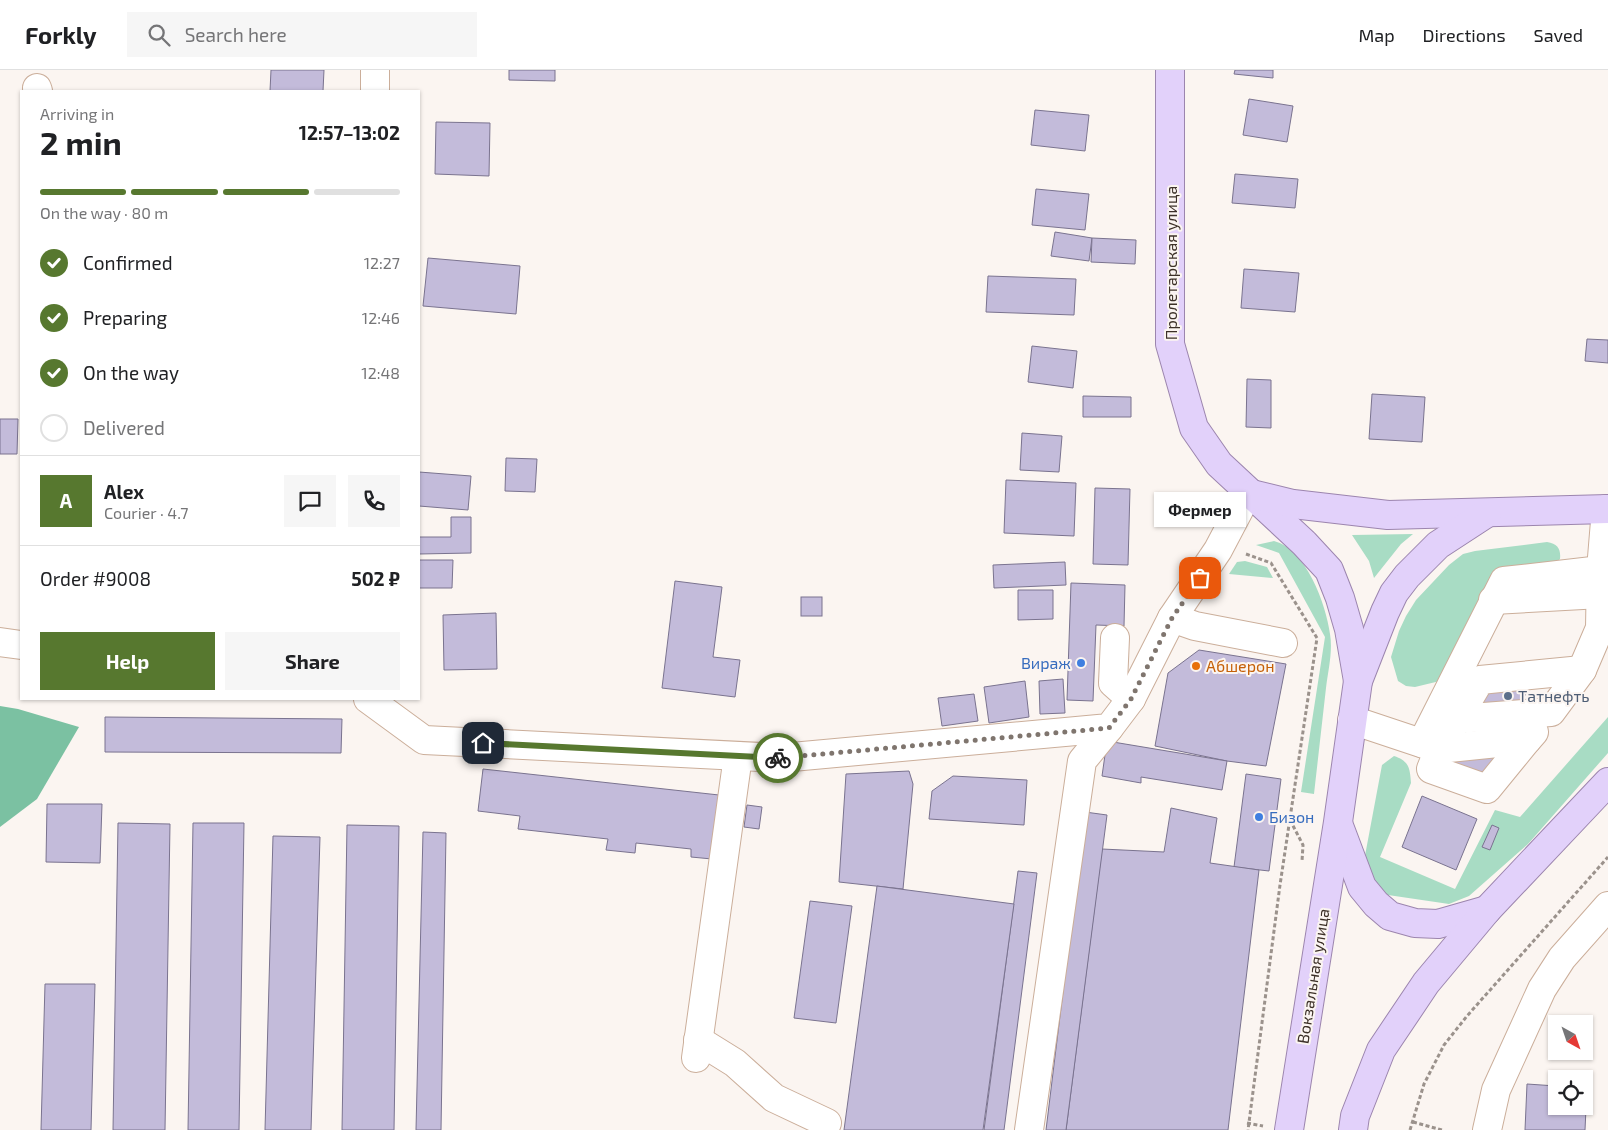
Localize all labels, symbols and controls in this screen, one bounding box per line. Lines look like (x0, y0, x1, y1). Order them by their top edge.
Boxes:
search box (127, 12, 477, 57)
text: Forkly (25, 20, 97, 49)
icon: search (145, 21, 173, 49)
text: Search here (185, 23, 287, 46)
text: Map (1358, 24, 1395, 46)
text: Directions (1423, 24, 1506, 46)
text: Saved (1534, 24, 1583, 46)
text: Arriving in (40, 104, 114, 123)
text: 12:57–13:02 (299, 121, 400, 144)
text: 2 min (40, 123, 122, 161)
street label: Пролетарская улица (1161, 186, 1181, 340)
text: On the way · 80 m (40, 203, 168, 222)
icon: check (40, 249, 68, 277)
text: Confirmed (83, 251, 173, 274)
text: 12:27 (364, 253, 400, 272)
icon: check (40, 304, 68, 332)
text: Preparing (83, 306, 167, 329)
text: 12:46 (362, 308, 400, 327)
icon: check (40, 359, 68, 387)
text: On the way (83, 361, 179, 384)
text: 12:48 (361, 363, 400, 382)
text: Delivered (83, 416, 165, 439)
button: chat (284, 475, 336, 527)
button: phone (348, 475, 400, 527)
text: Alex (104, 480, 144, 503)
text: A (60, 489, 72, 512)
callout: Фермер (1154, 493, 1246, 528)
text: Фермер (1168, 500, 1232, 519)
text: Courier · 4.7 (104, 503, 188, 522)
pin (1179, 557, 1221, 599)
icon: bag (1186, 564, 1214, 592)
text: Order #9008 (40, 567, 151, 590)
text: 502 ₽ (351, 567, 400, 590)
button: Help (40, 632, 215, 690)
button: Share (225, 632, 400, 690)
place label: Вираж (1021, 653, 1071, 672)
place label: Абшерон (1206, 656, 1274, 675)
marker: Вираж (1075, 657, 1087, 669)
marker: Абшерон (1190, 660, 1202, 672)
place label: Татнефть (1518, 686, 1590, 705)
marker: Татнефть (1502, 690, 1514, 702)
pin (462, 722, 504, 764)
icon: home (469, 729, 497, 757)
courier (753, 733, 803, 783)
icon: bike (764, 744, 792, 772)
place label: Бизон (1269, 807, 1314, 826)
marker: Бизон (1253, 811, 1265, 823)
street label: Вокзальная улица (1292, 907, 1334, 1045)
north arrow (1548, 1015, 1592, 1060)
map controls (1548, 1015, 1593, 1115)
button: locate (1548, 1070, 1593, 1115)

